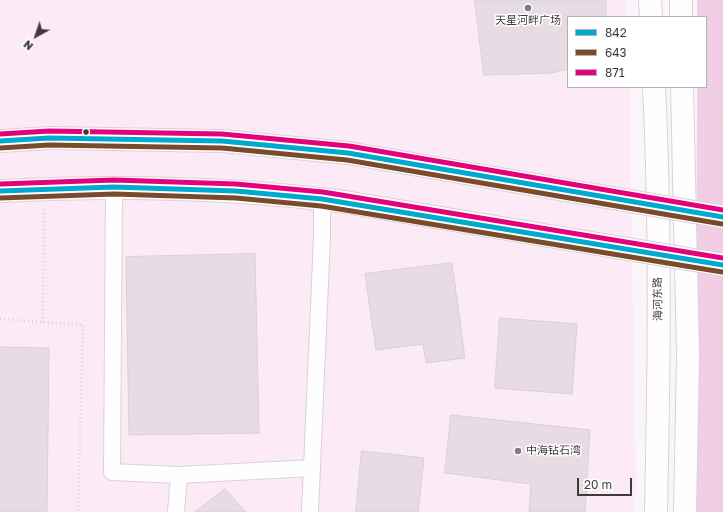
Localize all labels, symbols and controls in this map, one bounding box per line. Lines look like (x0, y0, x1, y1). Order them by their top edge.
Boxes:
marker: 天星河畔广场 (523, 3, 533, 13)
place label: 天星河畔广场 (495, 14, 561, 28)
north arrow (16, 16, 56, 56)
legend (567, 16, 707, 88)
text: 842 (605, 25, 627, 40)
text: N (21, 38, 35, 53)
text: 643 (605, 45, 627, 60)
text: 871 (605, 65, 625, 80)
unlabelled marker (81, 127, 91, 137)
street label: 海河东路 (651, 277, 665, 321)
place label: 中海钻石湾 (526, 444, 581, 458)
marker: 中海钻石湾 (513, 446, 523, 456)
scale bar (579, 470, 634, 496)
text: 20 m (584, 477, 612, 492)

